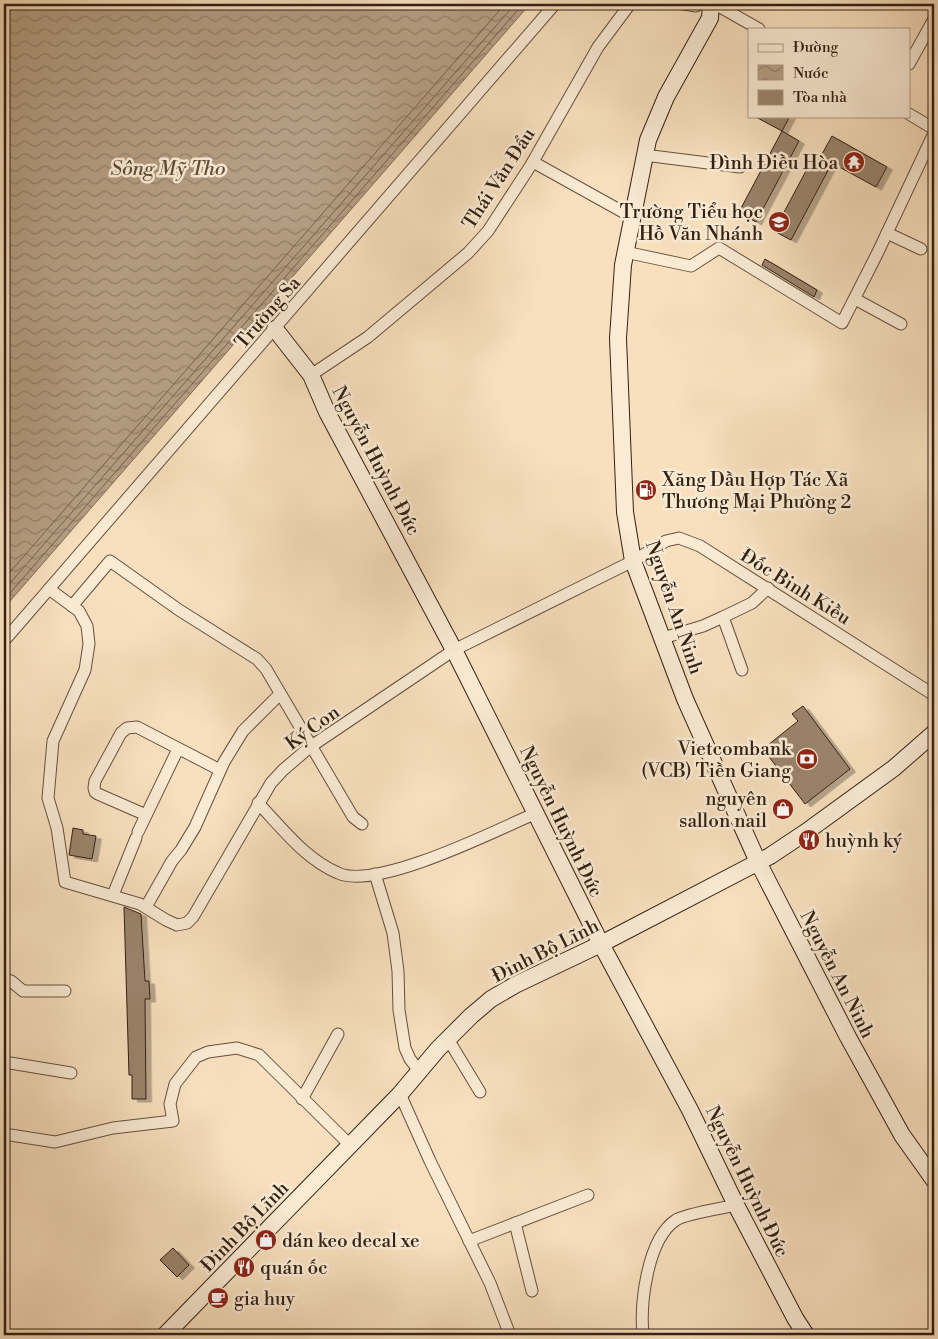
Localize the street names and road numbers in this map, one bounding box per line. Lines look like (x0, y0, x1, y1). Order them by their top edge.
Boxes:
street label: Thái Văn Đẩu (457, 123, 541, 234)
street label: Trường Sa (230, 271, 306, 354)
street label: Nguyễn Huỳnh Đức (327, 382, 426, 539)
street label: Nguyễn An Ninh (640, 537, 708, 677)
street label: Đốc Binh Kiều (736, 543, 855, 630)
street label: Ký Con (281, 700, 344, 756)
street label: Nguyễn Huỳnh Đức (514, 742, 608, 901)
street label: Nguyễn An Ninh (795, 907, 880, 1042)
street label: Đinh Bộ Lĩnh (488, 914, 603, 988)
street label: Nguyễn Huỳnh Đức (700, 1102, 794, 1261)
street label: Đinh Bộ Lĩnh (195, 1176, 294, 1277)

